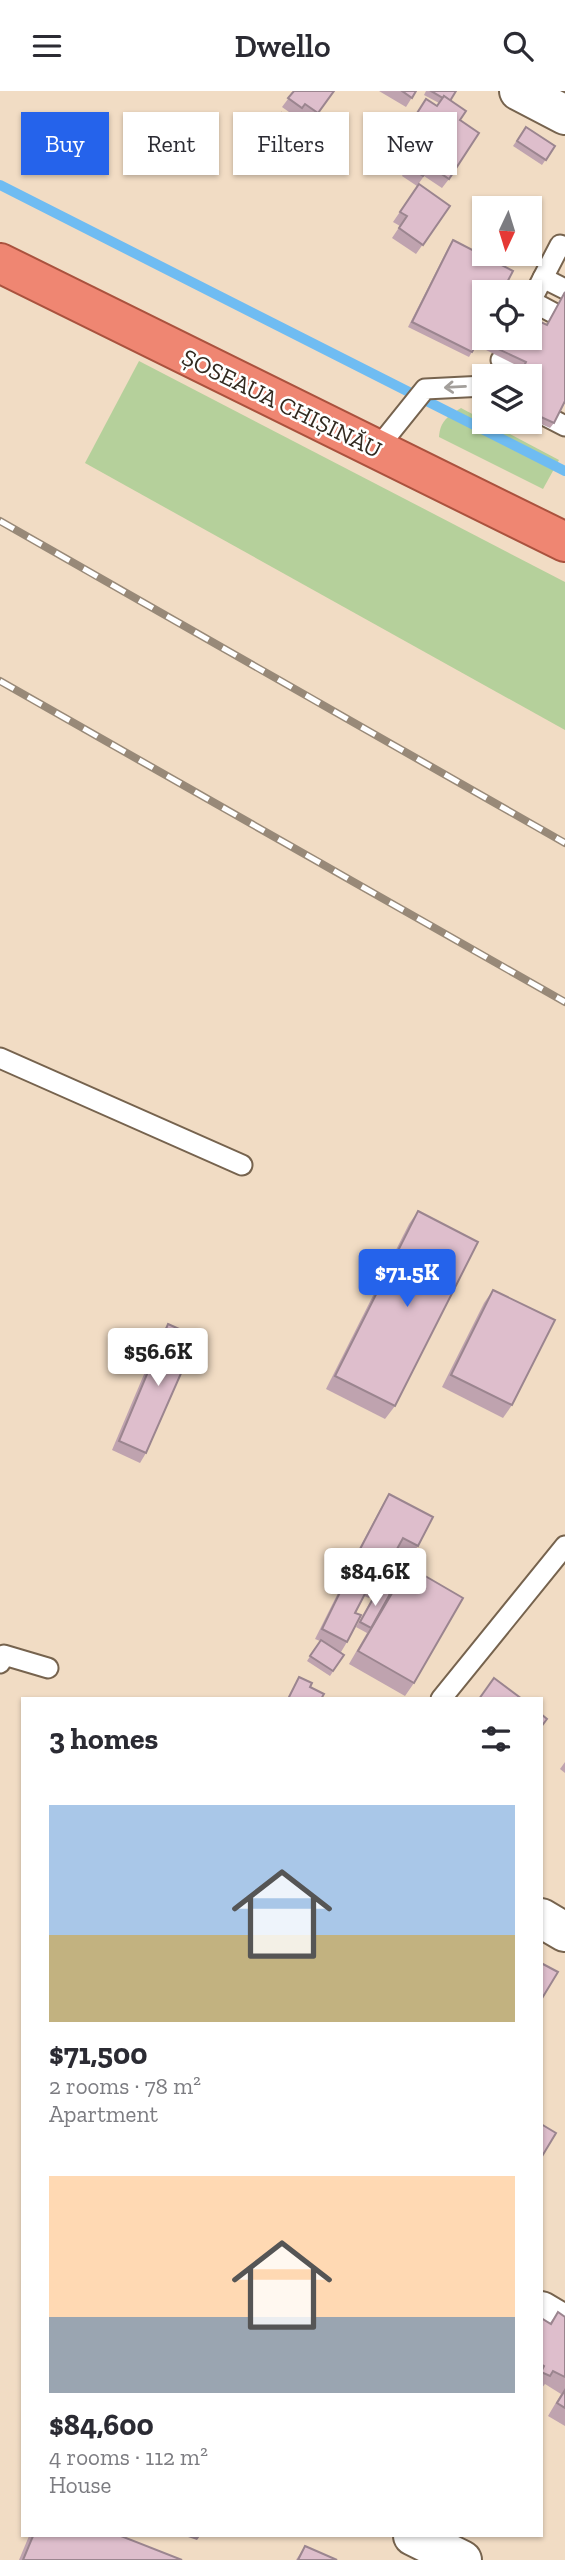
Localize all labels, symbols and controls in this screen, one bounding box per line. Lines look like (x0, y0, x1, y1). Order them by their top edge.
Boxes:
icon: menu (28, 27, 66, 65)
text: Dwello (234, 27, 331, 65)
icon: search (499, 27, 537, 65)
chip: Buy (21, 112, 109, 175)
chip: Rent (123, 112, 219, 175)
chip: Filters (233, 112, 349, 175)
chip: New (363, 112, 457, 175)
north arrow (472, 196, 542, 266)
map controls (472, 196, 542, 434)
button: locate (472, 280, 542, 350)
street label: ȘOSEAUA CHIȘINĂU (177, 342, 387, 464)
button: layers (472, 364, 542, 434)
one-way arrow (444, 381, 467, 394)
pin: $71.5K (350, 1249, 464, 1309)
text: $71.5K (375, 1258, 439, 1286)
pin: $56.6K (101, 1329, 215, 1388)
text: $56.6K (124, 1337, 192, 1365)
pin: $84.6K (318, 1549, 432, 1608)
text: $84.6K (340, 1557, 410, 1585)
icon: filters (477, 1720, 515, 1758)
text: 3 homes (49, 1721, 158, 1757)
icon: home (219, 1851, 345, 1977)
text: $71,500 (49, 2036, 148, 2072)
text: 2 rooms · 78 m² (49, 2072, 201, 2100)
text: Apartment (49, 2100, 158, 2128)
icon: home (219, 2222, 345, 2348)
text: $84,600 (49, 2407, 154, 2443)
text: 4 rooms · 112 m² (49, 2443, 208, 2471)
text: House (49, 2471, 111, 2499)

